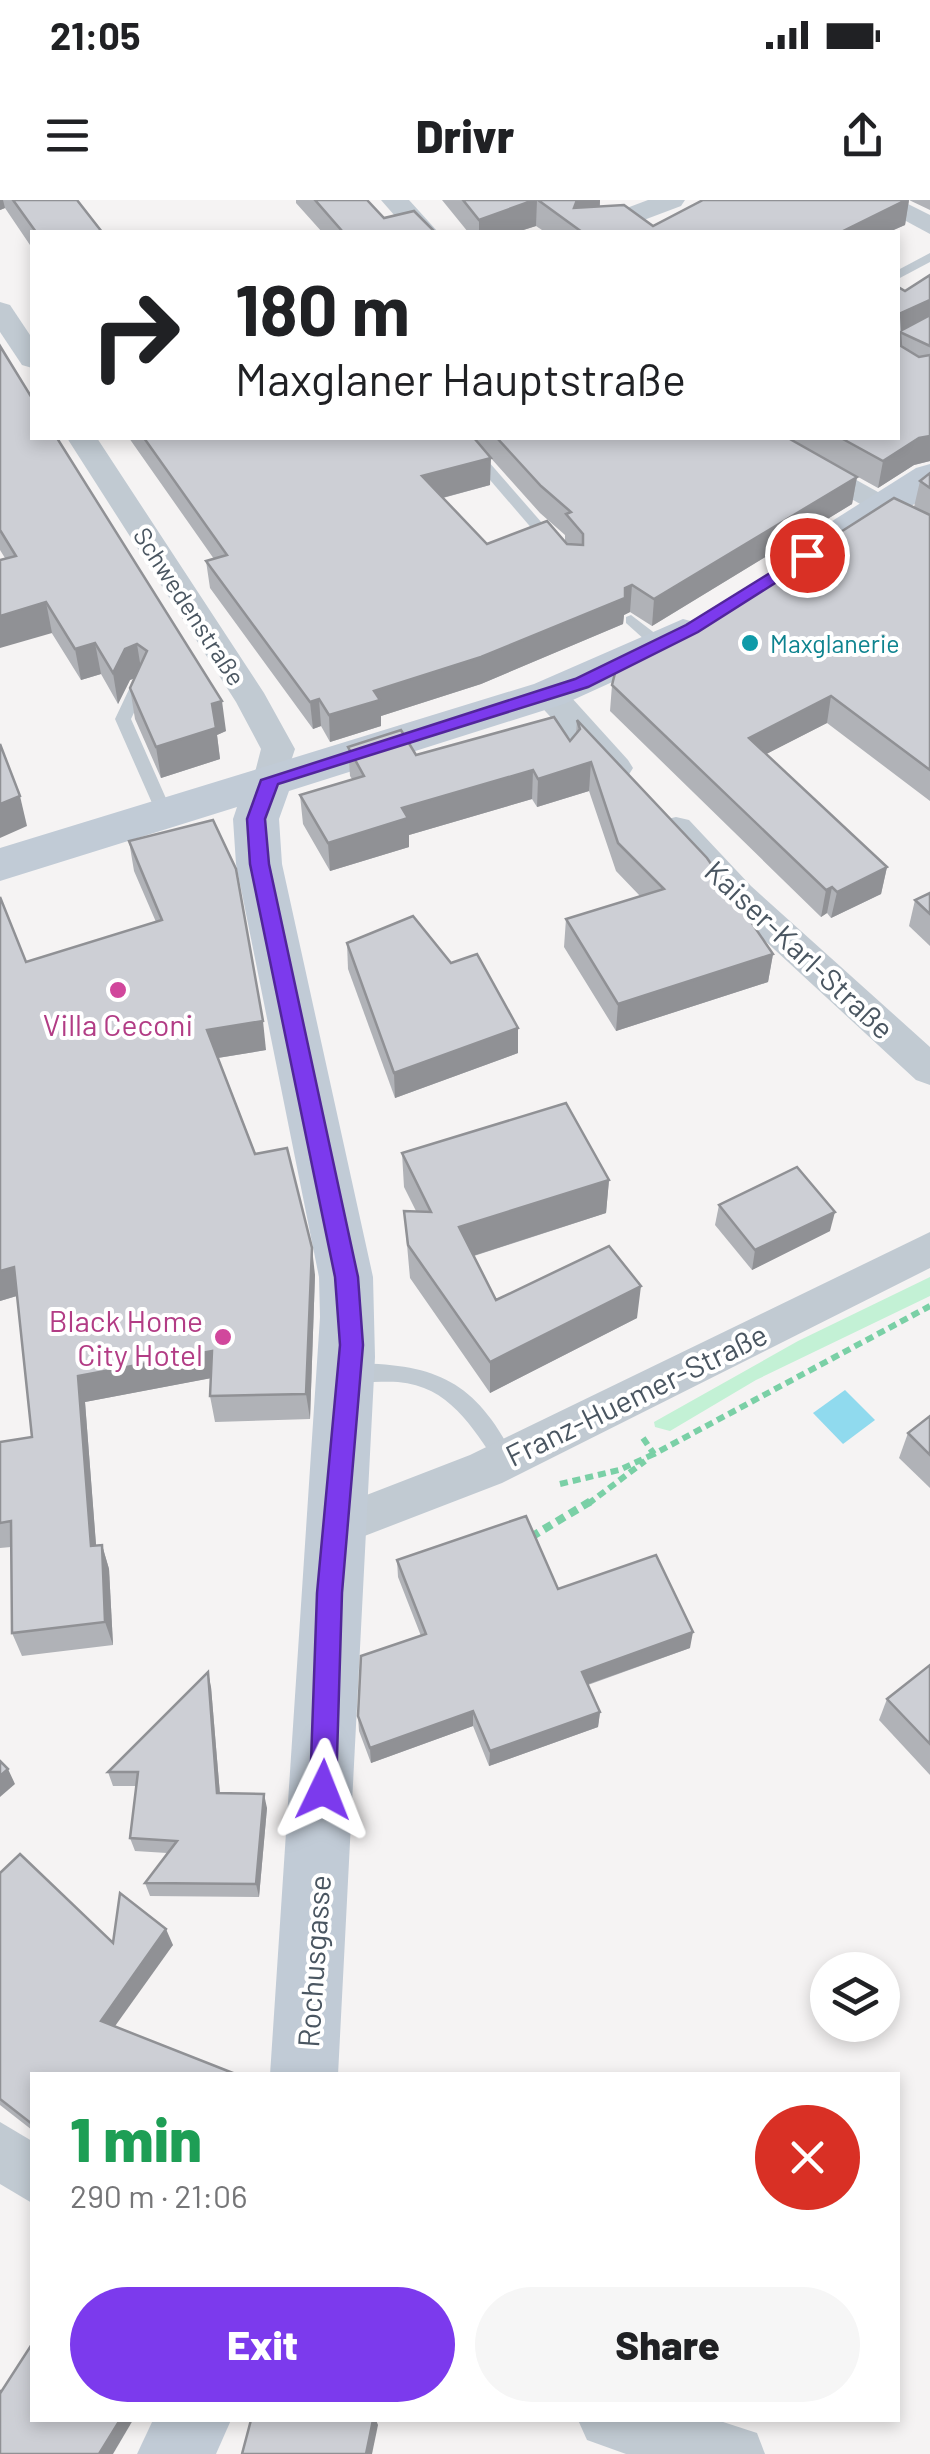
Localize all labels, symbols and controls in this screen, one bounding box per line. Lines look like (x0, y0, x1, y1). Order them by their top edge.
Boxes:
text: 21:05 (50, 12, 140, 58)
icon: menu (40, 108, 95, 163)
text: Drivr (416, 108, 514, 162)
icon: share (835, 108, 890, 163)
text: 180 m (235, 266, 410, 350)
icon: right (70, 270, 200, 400)
text: Maxglaner Hauptstraße (235, 351, 686, 405)
pin (765, 513, 850, 598)
street label: Schwedenstraße (128, 521, 252, 691)
icon: arrive (780, 528, 835, 583)
place label: Maxglanerie (770, 628, 900, 658)
marker: Maxglanerie (739, 632, 761, 654)
street label: Kaiser-Karl-Straße (698, 852, 902, 1046)
marker: Villa Ceconi (107, 979, 129, 1001)
place label: Villa Ceconi (43, 1006, 193, 1042)
place label: Black Home City Hotel (49, 1302, 203, 1372)
street label: Franz-Huemer-Straße (499, 1315, 773, 1473)
marker: Black Home City Hotel (212, 1326, 234, 1348)
position arrow (271, 1738, 375, 1842)
street label: Rochusgasse (289, 1874, 337, 2048)
map controls (810, 1952, 900, 2042)
button: layers (810, 1952, 900, 2042)
text: 1 min (70, 2102, 202, 2174)
button: close (755, 2105, 860, 2210)
text: 290 m · 21:06 (70, 2176, 248, 2214)
button: Exit (70, 2287, 455, 2402)
button: Share (475, 2287, 860, 2402)

